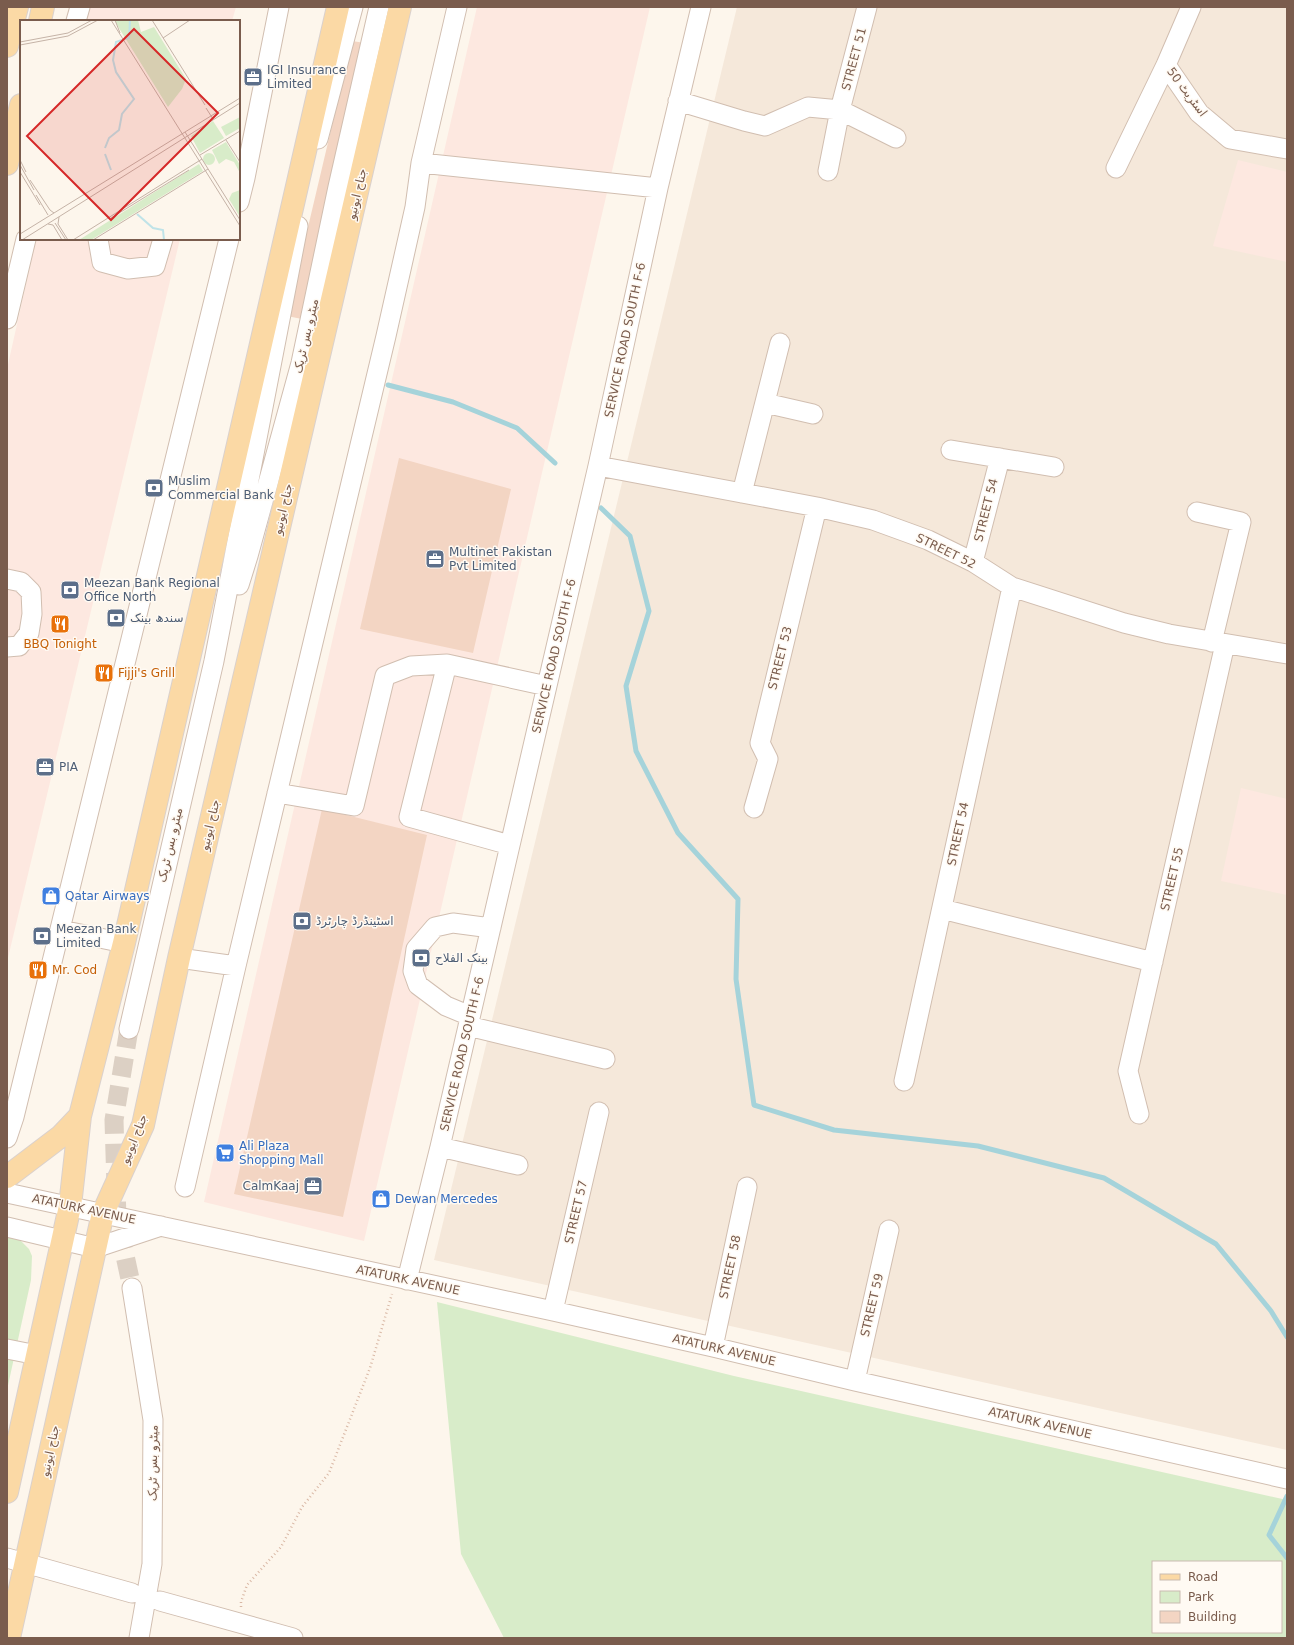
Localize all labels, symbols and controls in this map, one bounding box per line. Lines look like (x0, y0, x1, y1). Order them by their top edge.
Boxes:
inset map (20, 20, 240, 240)
street label: STREET 51 (839, 26, 869, 92)
place label: IGI Insurance Limited (267, 63, 346, 91)
street label: اسٹریٹ 50 (1163, 65, 1210, 120)
office icon: IGI Insurance Limited (242, 66, 264, 88)
street label: جناح ایونیو (344, 167, 371, 222)
street label: SERVICE ROAD SOUTH F-6 (602, 261, 648, 419)
street label: میٹرو بس ٹریک (291, 297, 322, 375)
place label: Muslim Commercial Bank (168, 474, 274, 502)
bank icon: Muslim Commercial Bank (143, 477, 165, 499)
street label: STREET 54 (971, 477, 1001, 543)
street label: جناح ایونیو (270, 482, 297, 537)
street label: STREET 52 (914, 530, 978, 572)
place label: Multinet Pakistan Pvt Limited (449, 545, 552, 573)
office icon: Multinet Pakistan Pvt Limited (424, 548, 446, 570)
place label: Meezan Bank Regional Office North (84, 576, 220, 604)
street label: SERVICE ROAD SOUTH F-6 (529, 577, 579, 735)
bank icon: Meezan Bank Regional Office North (59, 579, 81, 601)
bank icon: سندھ بینک (105, 607, 127, 629)
place label: سندھ بینک (130, 611, 184, 625)
restaurant icon: BBQ Tonight (49, 613, 71, 635)
street label: STREET 53 (765, 625, 795, 691)
place label: BBQ Tonight (23, 637, 97, 651)
restaurant icon: Fijji's Grill (93, 662, 115, 684)
place label: Fijji's Grill (118, 666, 175, 680)
office icon: PIA (34, 756, 56, 778)
place label: PIA (59, 760, 79, 774)
street label: جناح ایونیو (197, 798, 224, 853)
street label: STREET 54 (944, 801, 972, 867)
street label: میٹرو بس ٹریک (155, 806, 186, 884)
street label: STREET 55 (1158, 846, 1186, 912)
shop icon: Qatar Airways (40, 885, 62, 907)
place label: Qatar Airways (65, 889, 150, 903)
bank icon: اسٹینڈرڈ چارٹرڈ (291, 910, 313, 932)
place label: اسٹینڈرڈ چارٹرڈ (316, 914, 394, 929)
place label: Meezan Bank Limited (56, 922, 136, 950)
bank icon: Meezan Bank Limited (31, 925, 53, 947)
bank icon: بینک الفلاح (410, 947, 432, 969)
place label: بینک الفلاح (435, 951, 488, 965)
restaurant icon: Mr. Cod (27, 959, 49, 981)
place label: Mr. Cod (52, 963, 97, 977)
street label: SERVICE ROAD SOUTH F-6 (437, 975, 487, 1133)
street label: جناح ایونیو (117, 1112, 151, 1167)
place label: Ali Plaza Shopping Mall (239, 1139, 324, 1167)
supermarket icon: Ali Plaza Shopping Mall (214, 1142, 236, 1164)
office icon: CalmKaaj (302, 1175, 324, 1197)
place label: CalmKaaj (243, 1179, 299, 1193)
street label: STREET 57 (562, 1179, 590, 1245)
shop icon: Dewan Mercedes (370, 1188, 392, 1210)
street label: ATATURK AVENUE (31, 1191, 137, 1227)
place label: Dewan Mercedes (395, 1192, 498, 1206)
street label: STREET 58 (716, 1234, 744, 1300)
street label: ATATURK AVENUE (355, 1262, 461, 1298)
street label: STREET 59 (858, 1272, 886, 1338)
street label: ATATURK AVENUE (671, 1331, 777, 1369)
street label: ATATURK AVENUE (987, 1404, 1093, 1442)
street label: جناح ایونیو (38, 1424, 63, 1479)
street label: میٹرو بس ٹریک (145, 1425, 162, 1501)
legend (1152, 1561, 1282, 1633)
text: Road (1188, 1570, 1218, 1584)
text: Park (1188, 1590, 1214, 1604)
text: Building (1188, 1610, 1237, 1624)

